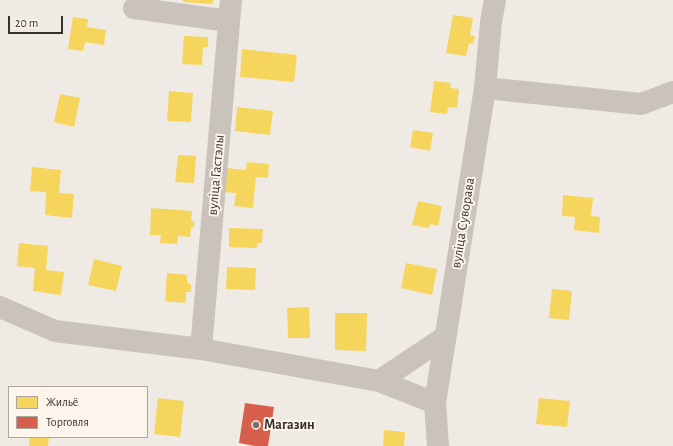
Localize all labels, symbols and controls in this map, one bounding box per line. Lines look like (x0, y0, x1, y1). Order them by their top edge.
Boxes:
scale bar (10, 8, 65, 34)
text: 20 m (15, 17, 38, 29)
street label: вуліца Гастэлы (204, 134, 228, 216)
street label: вуліца Суворава (448, 177, 478, 269)
legend (8, 386, 148, 438)
text: Жильё (46, 396, 78, 408)
text: Торговля (46, 416, 89, 428)
place label: Магазин (264, 417, 315, 433)
marker: Магазин (251, 420, 261, 430)

